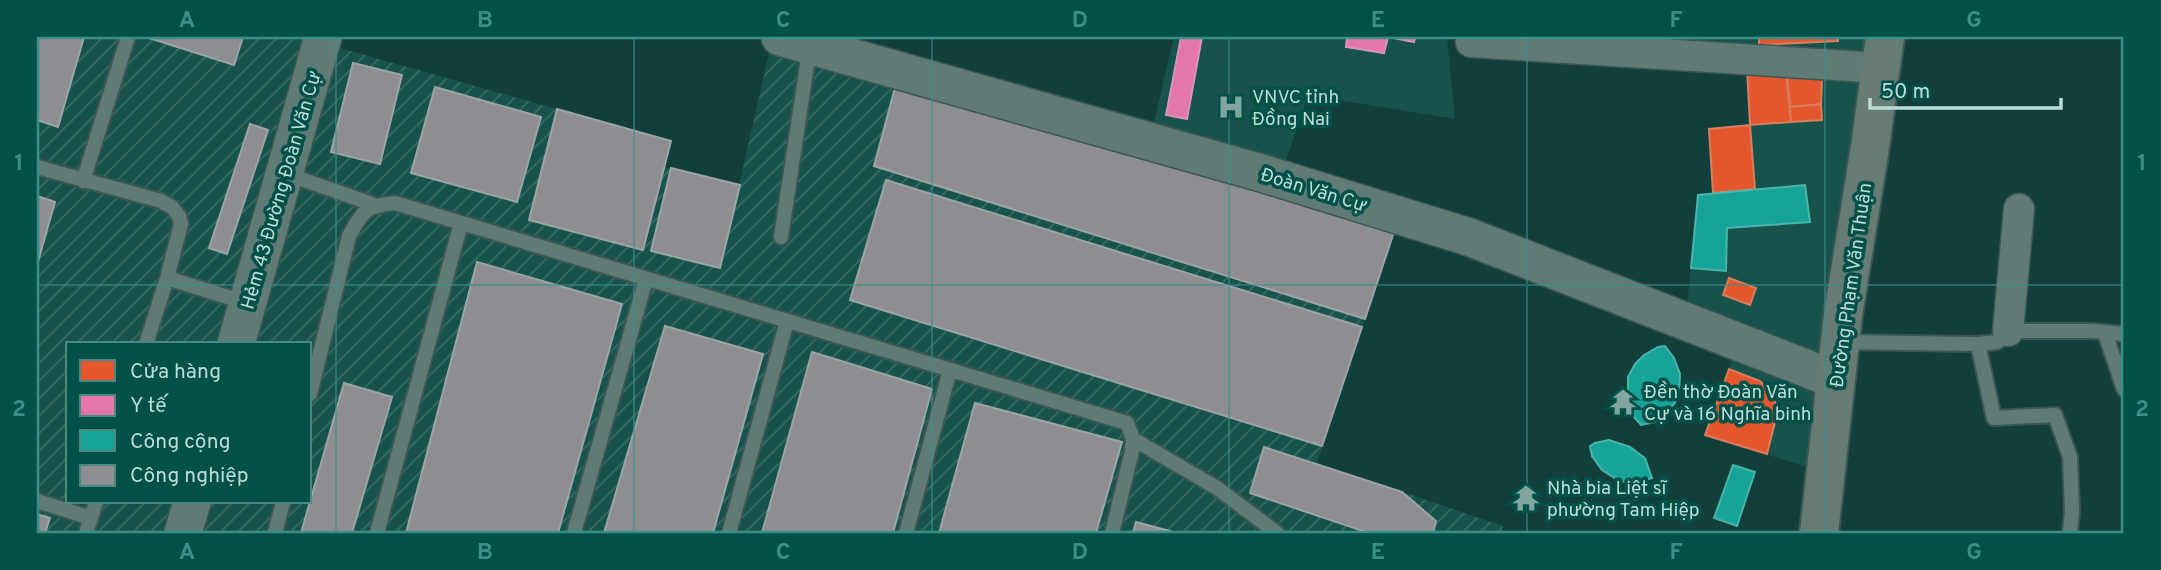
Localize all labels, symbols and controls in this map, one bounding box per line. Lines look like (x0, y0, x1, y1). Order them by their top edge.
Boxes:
text: A (179, 7, 195, 36)
text: B (477, 7, 493, 36)
text: C (776, 7, 790, 36)
text: D (1072, 7, 1088, 36)
text: E (1371, 7, 1385, 36)
text: F (1669, 7, 1683, 36)
text: G (1966, 7, 1982, 36)
scale bar (1870, 66, 2061, 110)
street label: Hẻm 43 Đường Đoàn Văn Cự (236, 69, 327, 312)
text: 50 m (1881, 79, 1930, 106)
place label: VNVC tỉnh Đồng Nai (1252, 86, 1339, 132)
hospital icon: VNVC tỉnh Đồng Nai (1216, 92, 1246, 122)
text: 1 (14, 150, 24, 179)
text: 1 (2137, 150, 2147, 179)
street label: Đoàn Văn Cự (1257, 163, 1369, 218)
street label: Đường Phạm Văn Thuận (1826, 181, 1878, 389)
legend (66, 342, 312, 504)
text: Cửa hàng (130, 359, 221, 386)
place label: Đền thờ Đoàn Văn Cự và 16 Nghĩa binh (1644, 381, 1812, 427)
temple icon: Đền thờ Đoàn Văn Cự và 16 Nghĩa binh (1608, 387, 1638, 417)
text: Y tế (130, 393, 169, 420)
text: 2 (12, 396, 26, 425)
text: 2 (2135, 396, 2149, 425)
text: Công cộng (130, 429, 231, 456)
text: Công nghiệp (130, 463, 249, 490)
place label: Nhà bia Liệt sĩ phường Tam Hiệp (1547, 477, 1700, 523)
temple icon: Nhà bia Liệt sĩ phường Tam Hiệp (1511, 483, 1541, 513)
text: A (179, 539, 195, 568)
text: B (477, 539, 493, 568)
text: C (776, 539, 790, 568)
text: D (1072, 539, 1088, 568)
text: E (1371, 539, 1385, 568)
text: F (1669, 539, 1683, 568)
text: G (1966, 539, 1982, 568)

